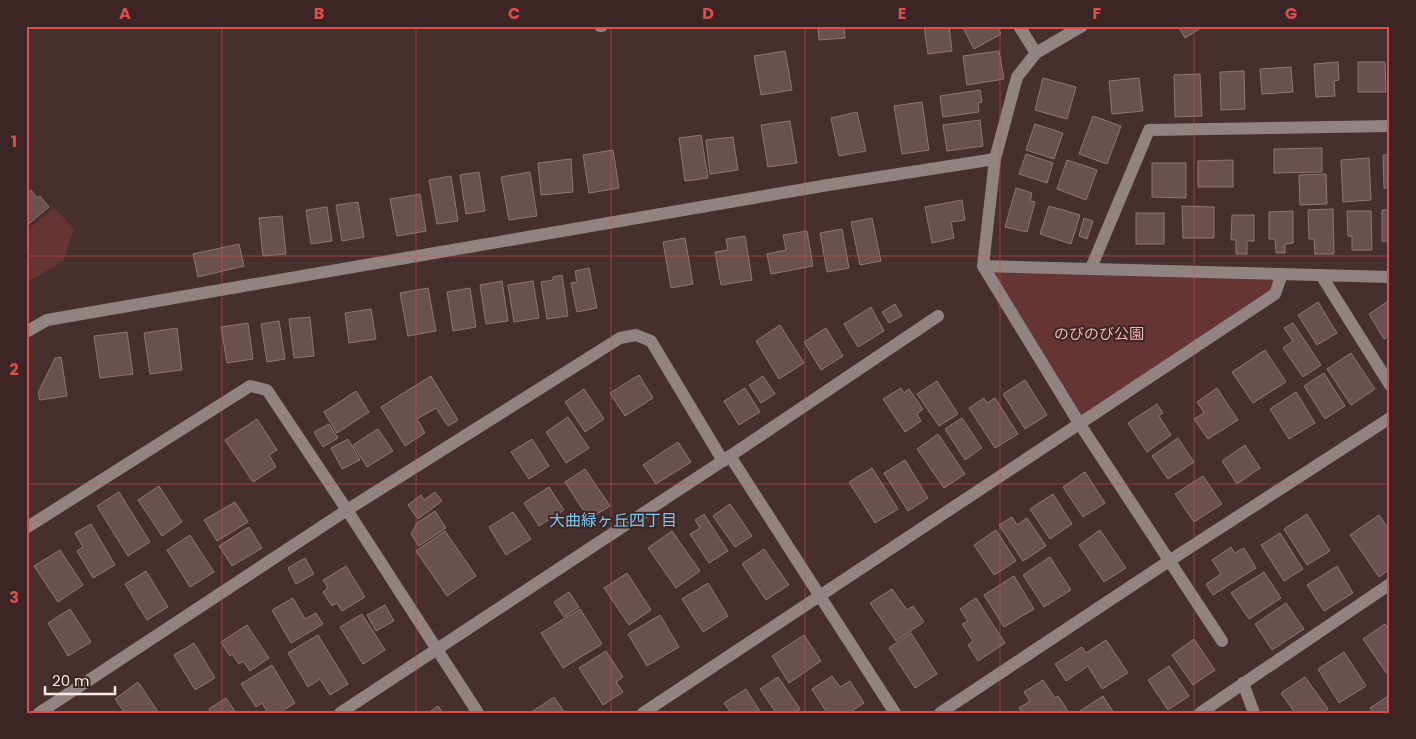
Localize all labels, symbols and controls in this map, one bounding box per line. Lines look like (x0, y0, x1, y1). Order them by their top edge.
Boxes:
text: A (119, 2, 131, 25)
text: B (314, 2, 324, 25)
text: C (508, 2, 520, 25)
text: D (702, 2, 714, 25)
text: E (898, 2, 906, 25)
text: F (1093, 2, 1102, 25)
text: G (1285, 2, 1297, 25)
text: 1 (11, 130, 17, 153)
park label: のびのび公園 (1054, 323, 1144, 344)
text: 2 (9, 358, 19, 381)
district label: 大曲緑ヶ丘四丁目 (549, 509, 677, 532)
text: 3 (9, 586, 19, 609)
scale bar (45, 664, 115, 696)
text: 20 m (52, 670, 90, 691)

